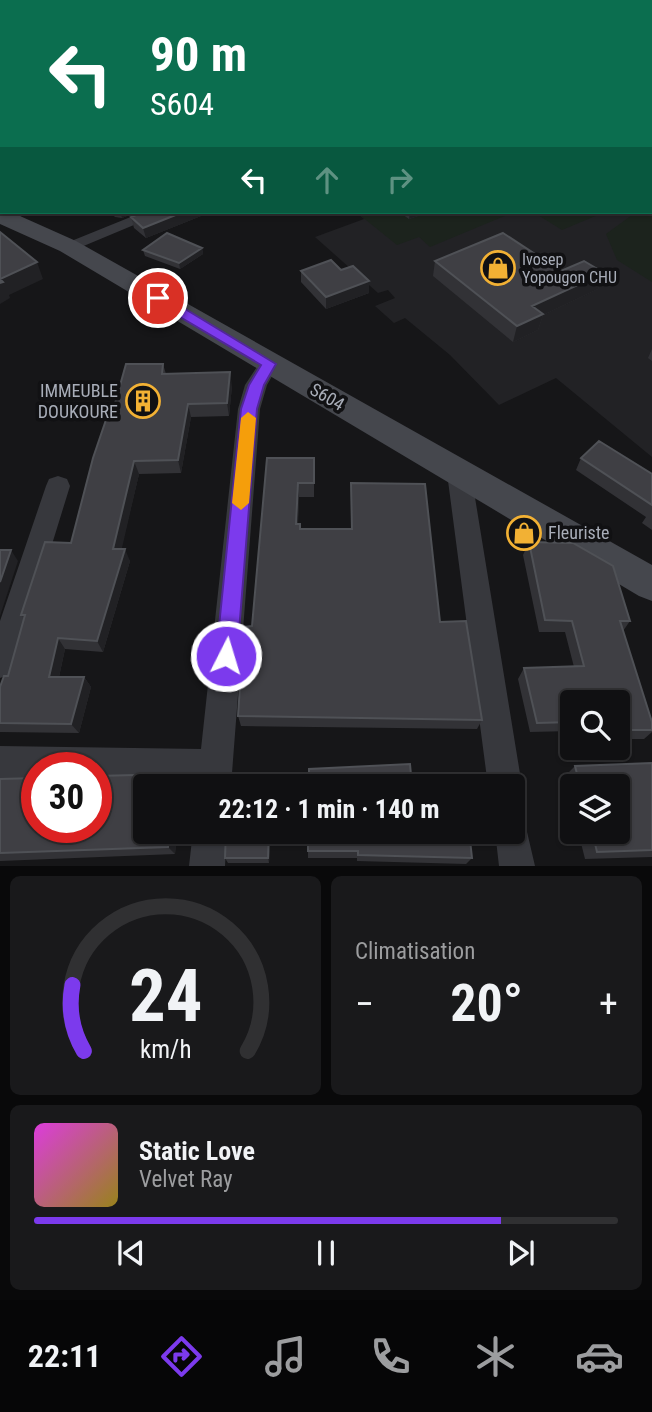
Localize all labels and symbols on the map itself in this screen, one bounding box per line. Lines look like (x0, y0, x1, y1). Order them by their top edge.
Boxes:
shop icon: Ivosep Yopougon CHU (479, 249, 517, 287)
place label: Ivosep Yopougon CHU (522, 250, 617, 287)
pin (128, 268, 188, 328)
street label: S604 (306, 378, 348, 415)
place label: IMMEUBLE DOUKOURE (38, 380, 118, 422)
building icon: IMMEUBLE DOUKOURE (124, 382, 162, 420)
shop icon: Fleuriste (505, 514, 543, 552)
place label: Fleuriste (548, 522, 610, 543)
position arrow (189, 619, 263, 693)
speed limit sign: 30 (21, 752, 112, 843)

